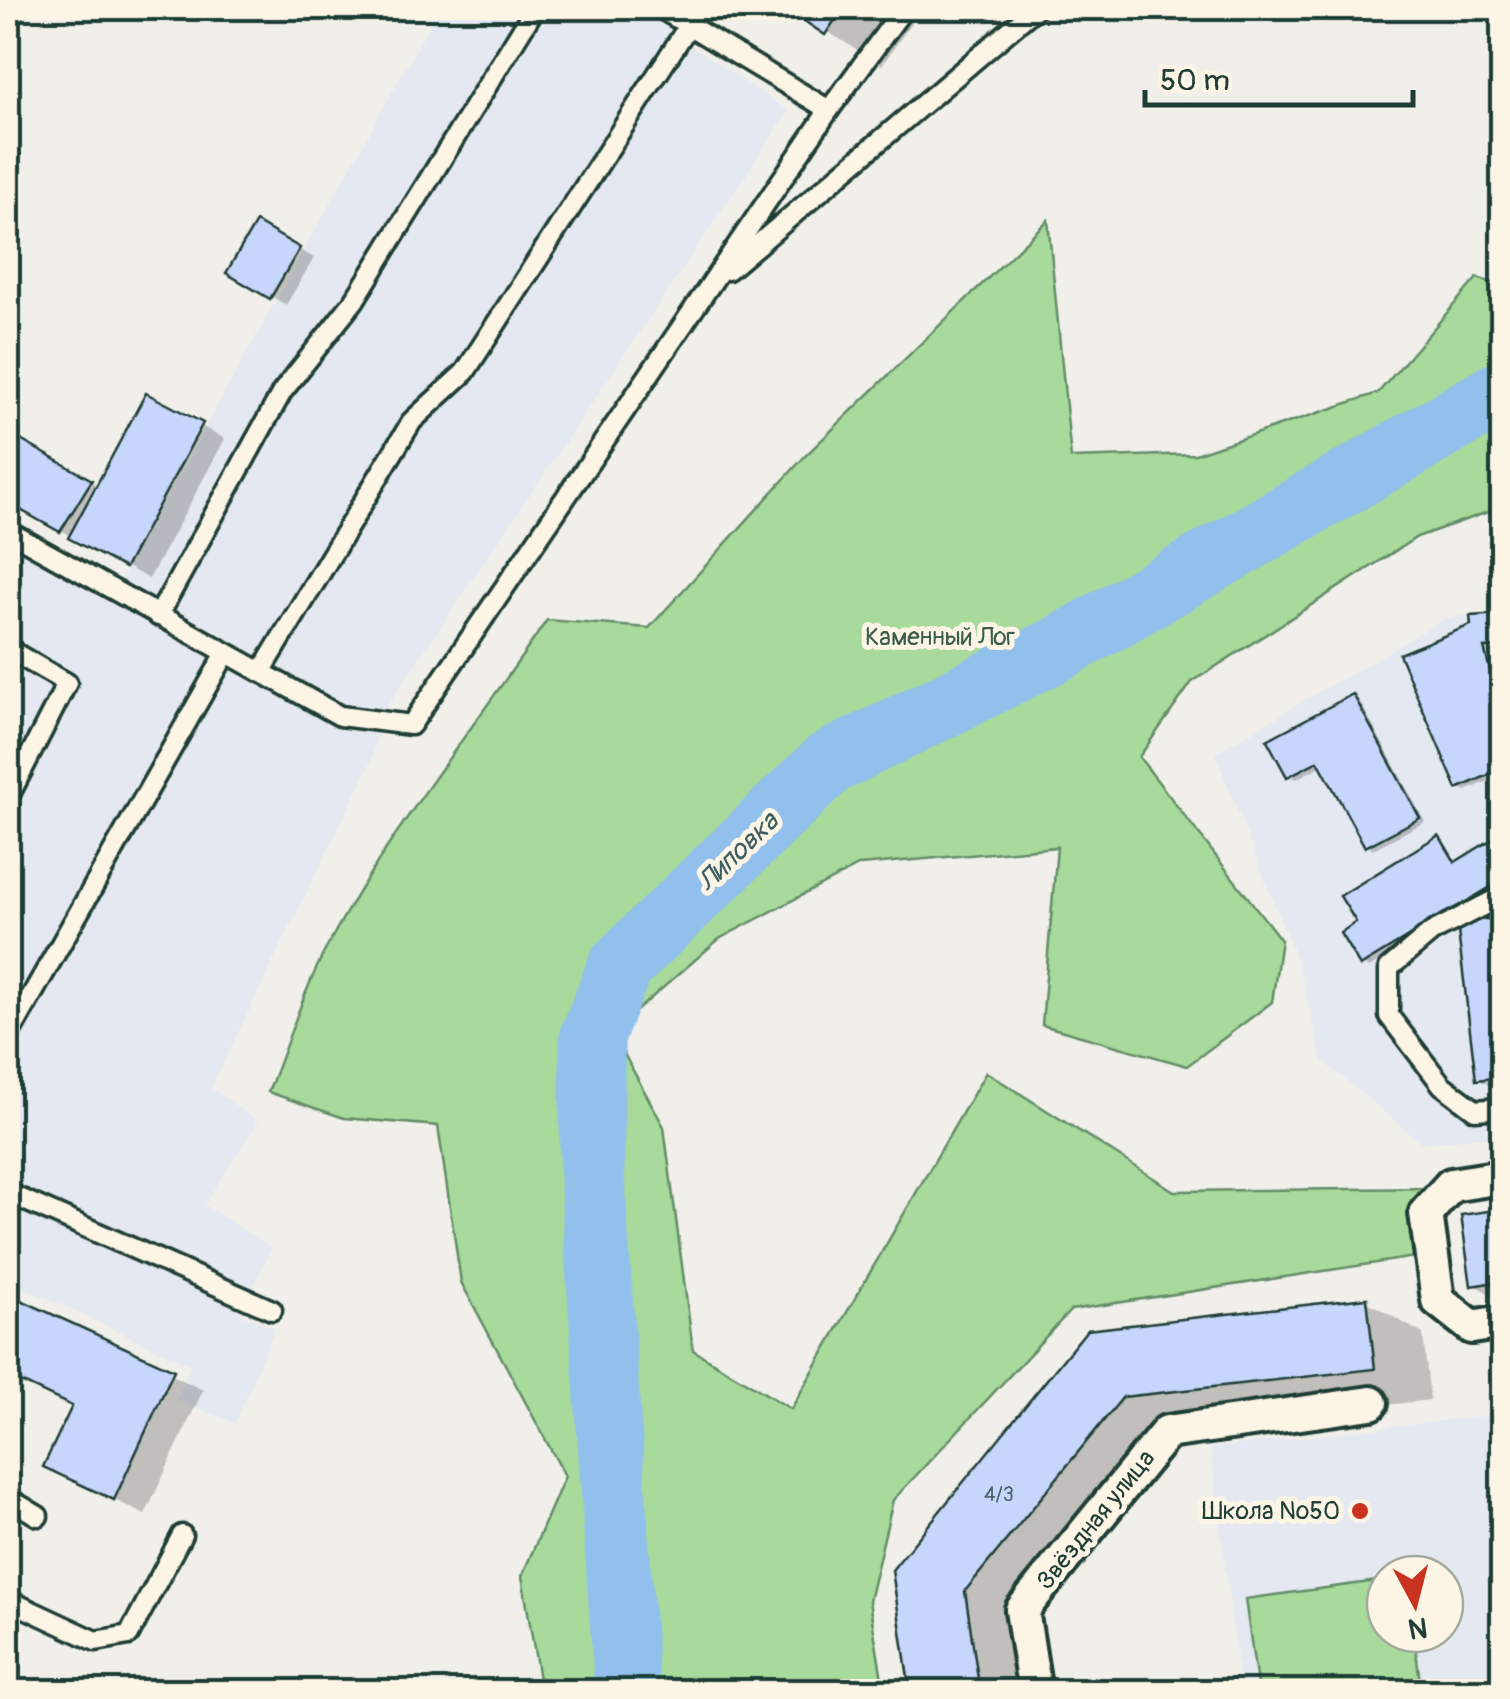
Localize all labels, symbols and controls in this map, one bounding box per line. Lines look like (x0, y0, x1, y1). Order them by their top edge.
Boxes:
scale bar (1145, 45, 1412, 107)
text: 50 m (1160, 62, 1230, 99)
park label: Каменный Лог (865, 622, 1016, 653)
water label: Липовка (690, 803, 787, 899)
street label: Звёздная улица (1030, 1444, 1162, 1596)
house number: 4/3 (984, 1482, 1014, 1507)
place label: Школа №50 (1202, 1496, 1340, 1527)
marker: Школа №50 (1349, 1500, 1371, 1522)
north arrow (1365, 1554, 1465, 1654)
text: N (1406, 1609, 1429, 1646)

